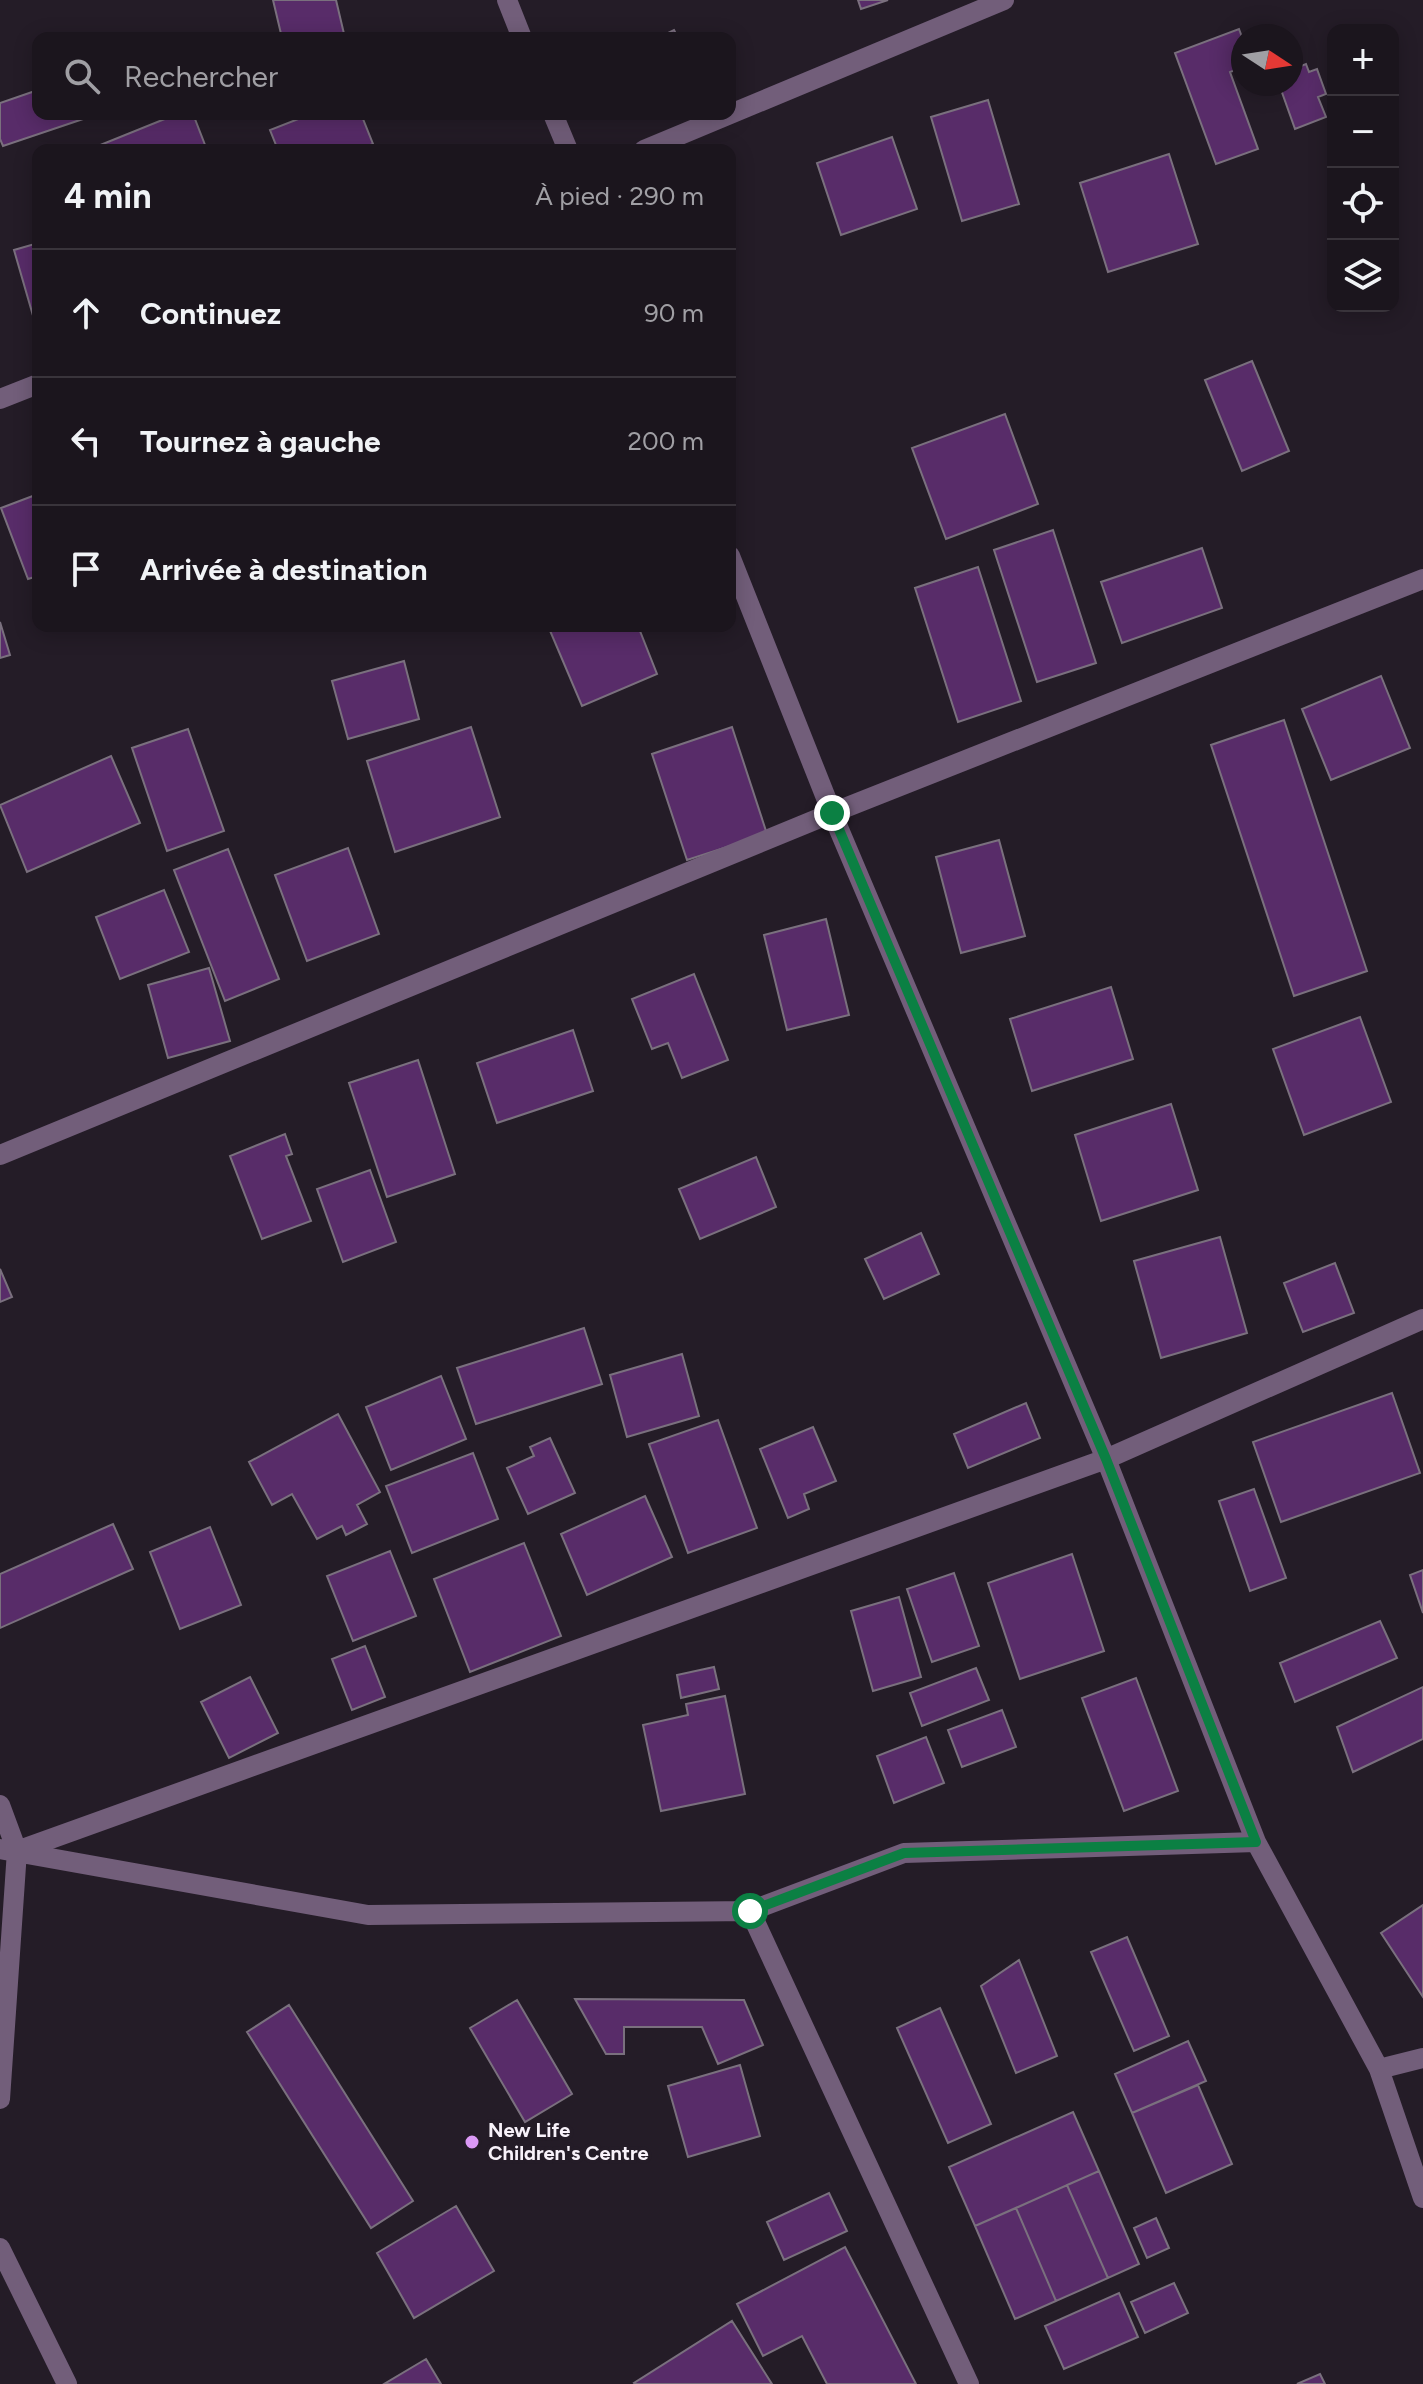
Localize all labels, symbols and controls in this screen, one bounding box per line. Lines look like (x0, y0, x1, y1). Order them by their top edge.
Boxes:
north arrow (1231, 24, 1303, 96)
map controls (1327, 24, 1399, 312)
button: + (1327, 24, 1399, 96)
search box (32, 32, 736, 120)
icon: search (60, 54, 104, 98)
text: Rechercher (124, 58, 278, 95)
button: − (1327, 96, 1399, 168)
button: locate (1327, 168, 1399, 240)
text: 4 min (64, 176, 151, 217)
text: À pied · 290 m (535, 180, 704, 212)
button: layers (1327, 240, 1399, 312)
icon: ahead (64, 291, 108, 335)
text: Continuez (140, 295, 281, 332)
text: 90 m (644, 297, 704, 329)
icon: left (64, 419, 108, 463)
text: Tournez à gauche (140, 423, 381, 460)
text: 200 m (628, 425, 704, 457)
icon: arrive (64, 547, 108, 591)
text: Arrivée à destination (140, 551, 427, 588)
route end (814, 795, 850, 831)
route start (732, 1893, 768, 1929)
place label: New Life Children's Centre (488, 2118, 649, 2165)
marker: New Life Children's Centre (463, 2133, 481, 2151)

